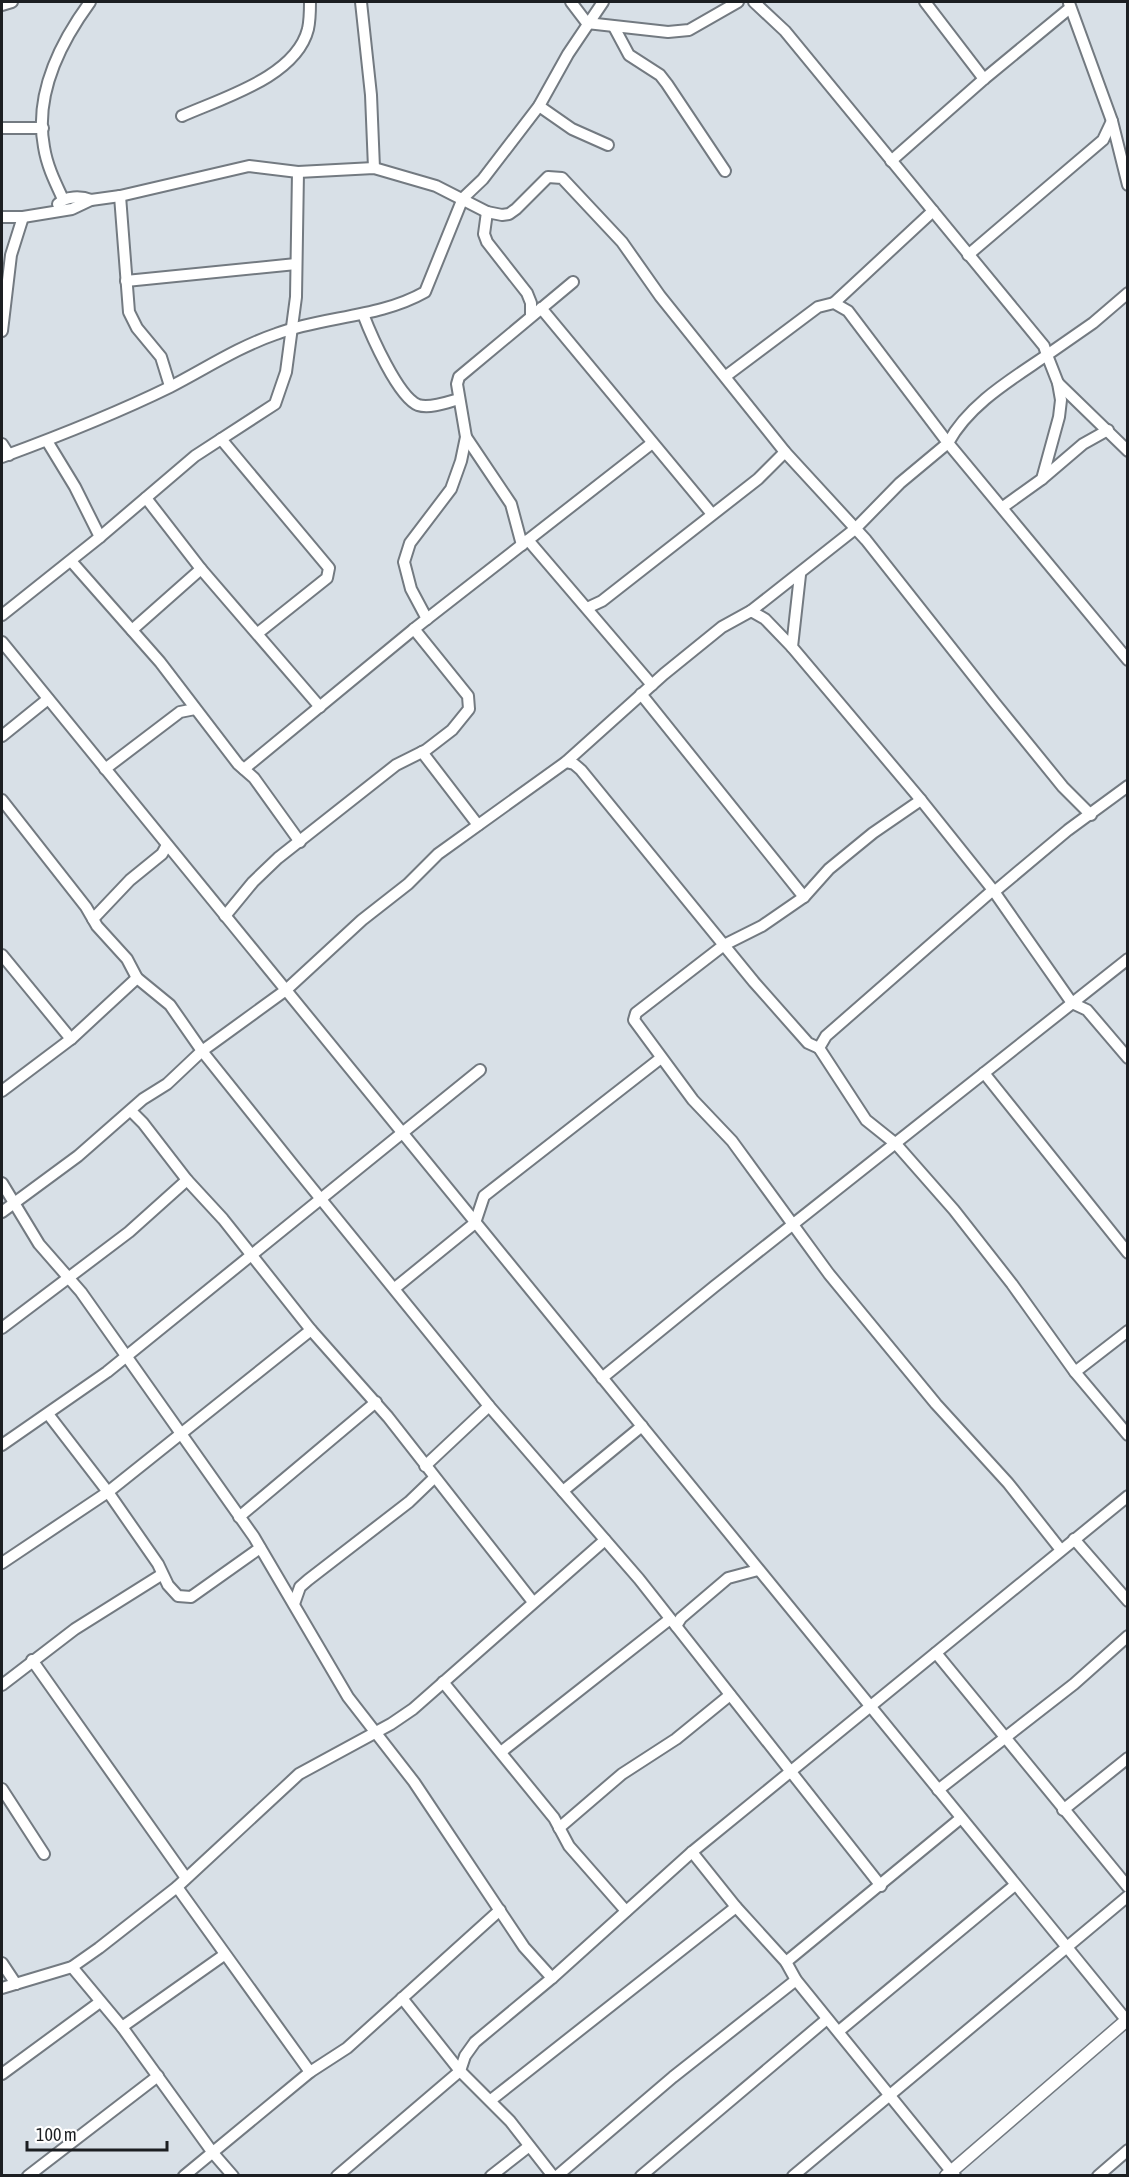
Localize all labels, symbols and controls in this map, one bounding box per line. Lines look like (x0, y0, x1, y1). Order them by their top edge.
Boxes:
scale bar (27, 2114, 166, 2152)
text: 100 m (36, 2124, 77, 2145)

